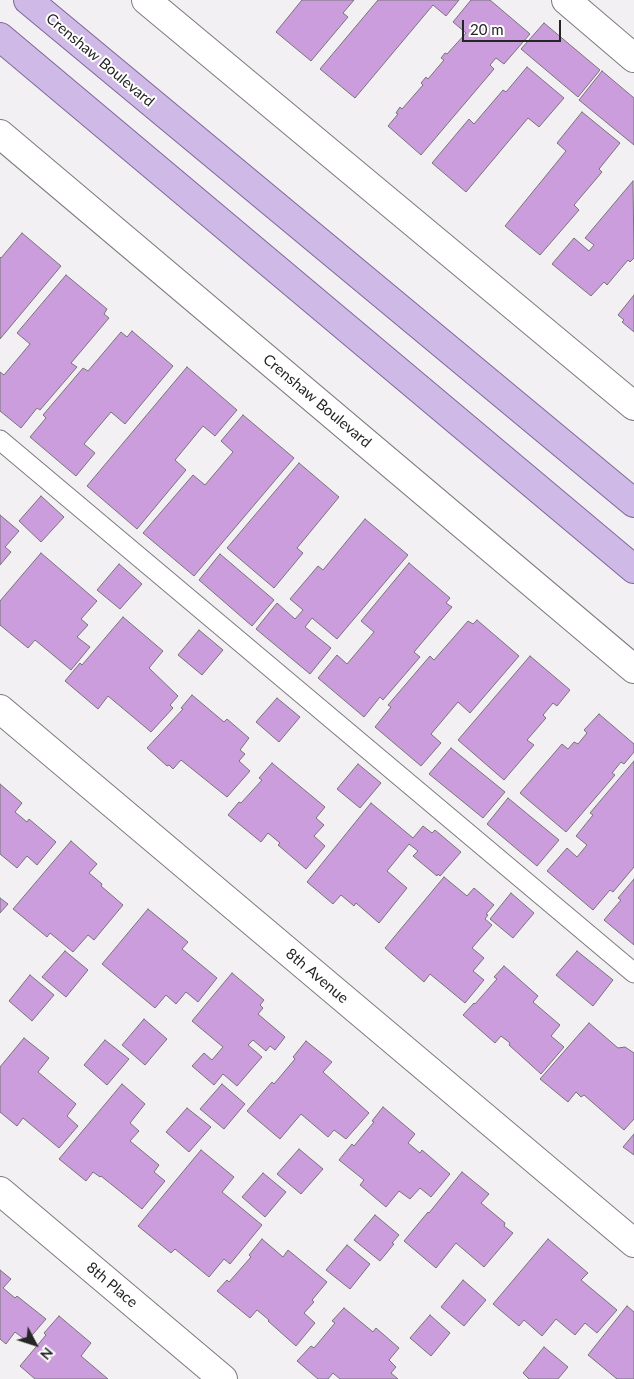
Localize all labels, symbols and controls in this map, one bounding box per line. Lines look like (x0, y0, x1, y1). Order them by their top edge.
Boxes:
street label: Crenshaw Boulevard (42, 10, 158, 110)
scale bar (464, 10, 563, 42)
text: 20 m (470, 20, 504, 38)
street label: Crenshaw Boulevard (259, 351, 375, 451)
street label: 8th Avenue (282, 945, 352, 1007)
street label: 8th Place (83, 1258, 141, 1312)
north arrow (10, 1319, 60, 1369)
text: N (37, 1344, 57, 1364)

